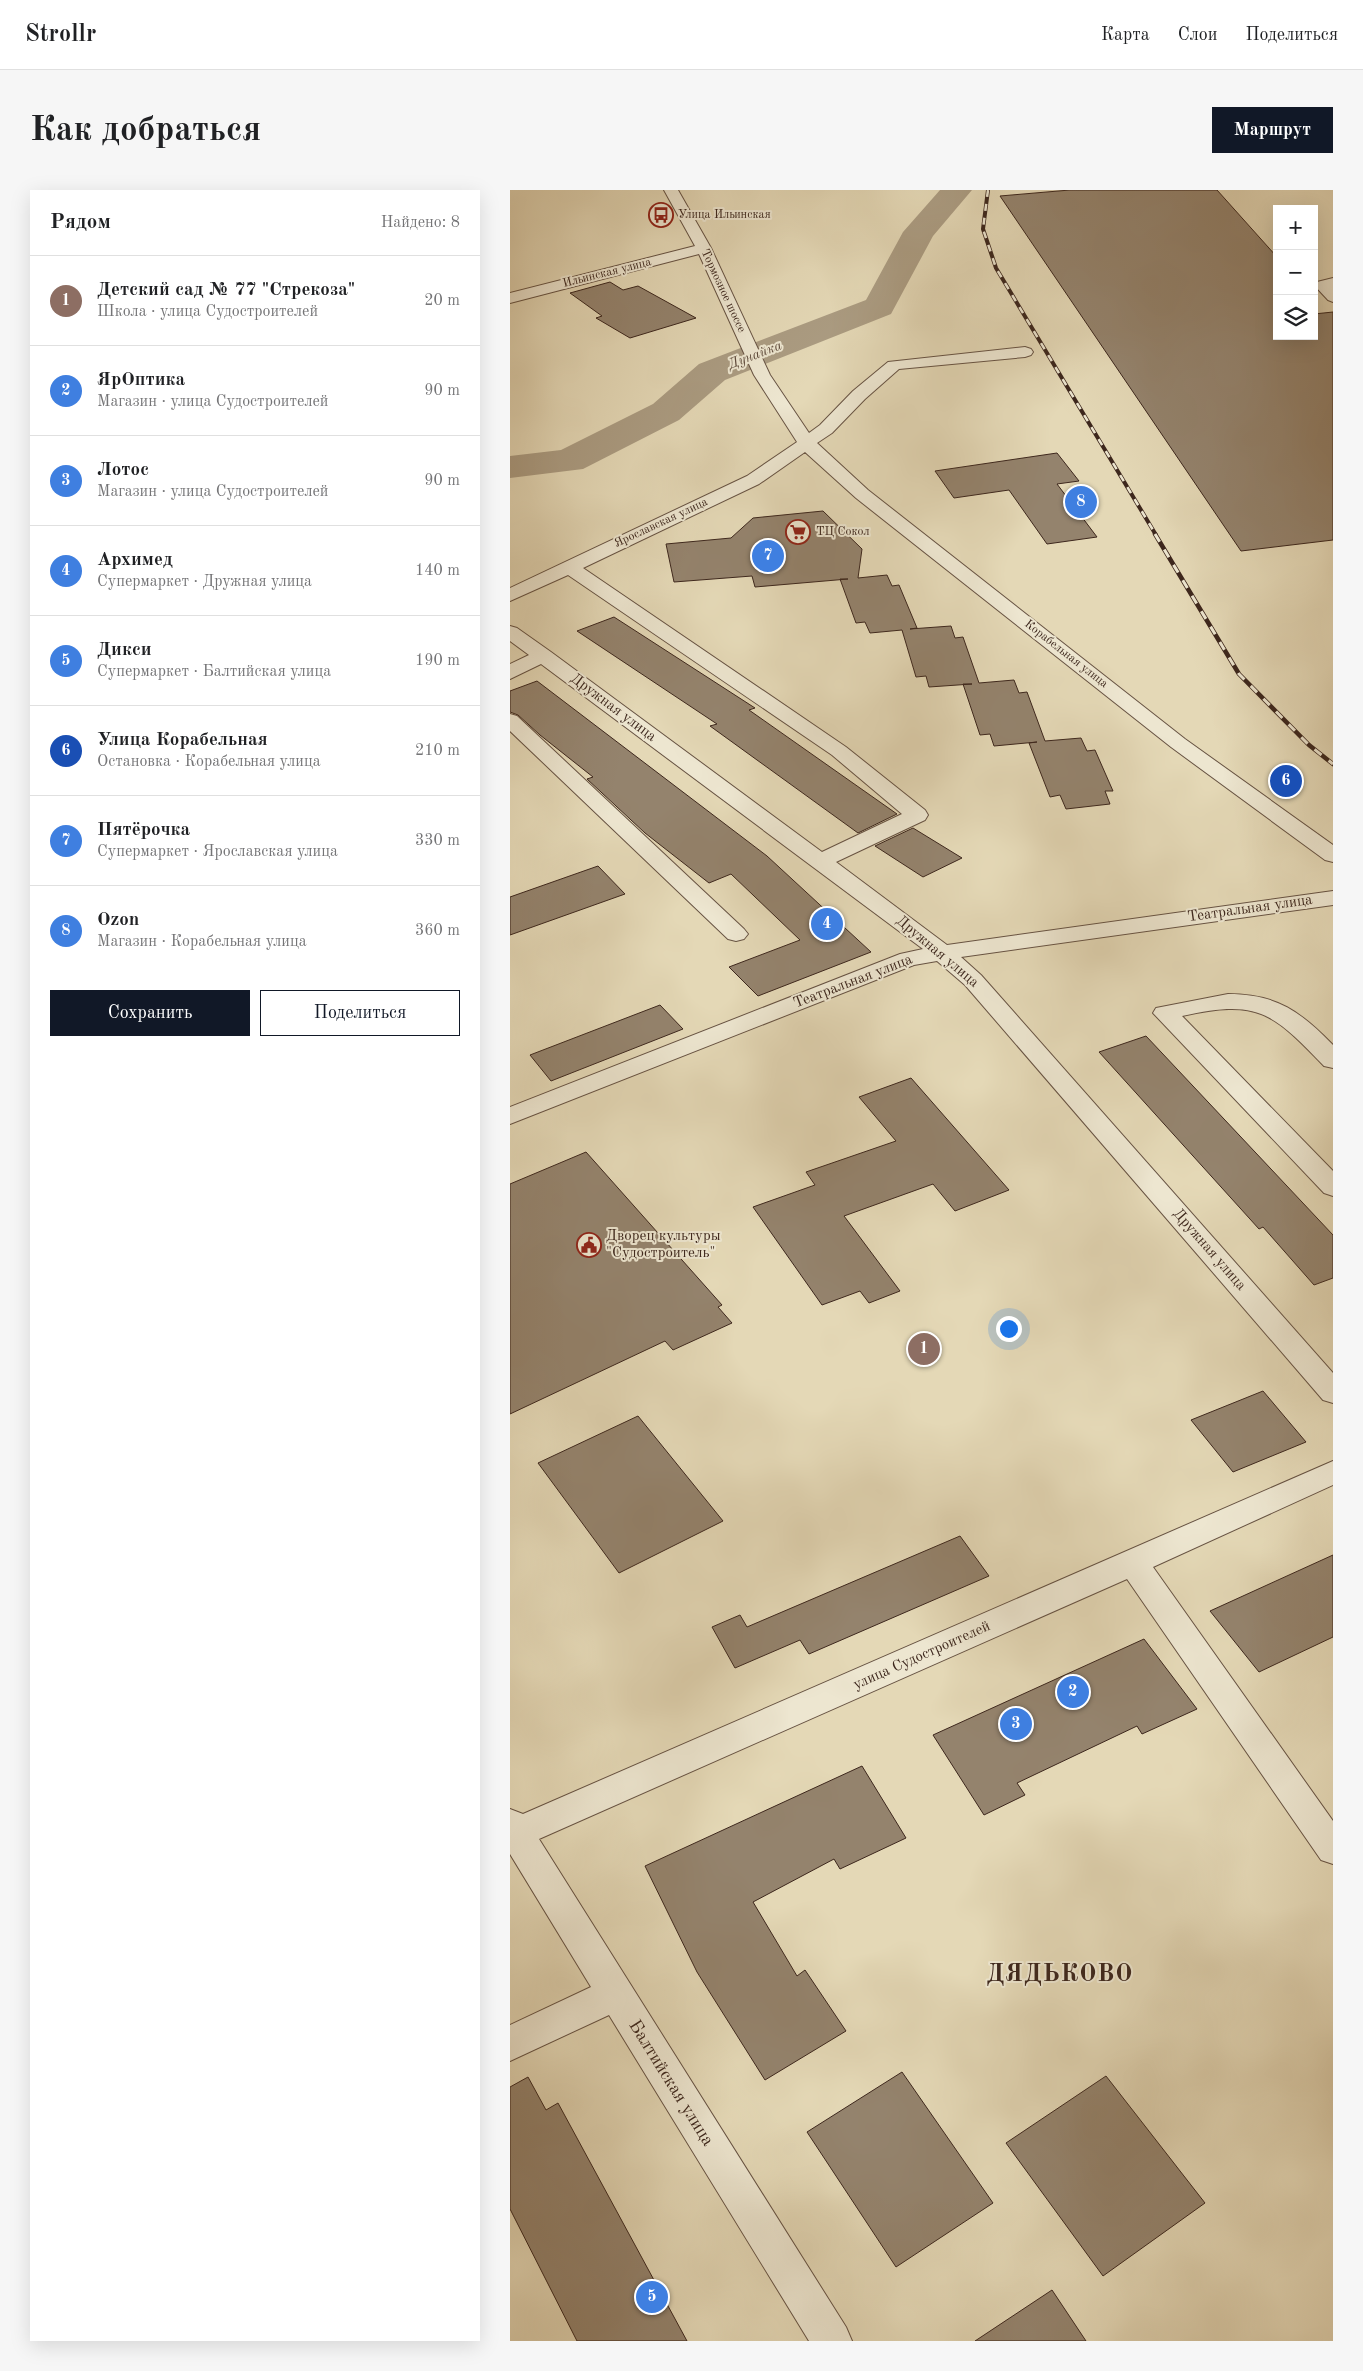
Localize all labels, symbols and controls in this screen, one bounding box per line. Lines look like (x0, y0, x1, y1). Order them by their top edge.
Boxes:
text: Strollr (25, 23, 96, 47)
text: Карта (1101, 26, 1150, 44)
text: Слои (1178, 26, 1217, 44)
text: Поделиться (1245, 26, 1338, 44)
button: Маршрут (1212, 107, 1333, 153)
text: Как добраться (30, 113, 261, 148)
bus stop icon: Улица Ильинская (648, 202, 674, 228)
map controls (1273, 205, 1318, 340)
button: + (1273, 205, 1318, 250)
place label: Улица Ильинская (678, 209, 771, 221)
text: Рядом (50, 212, 111, 233)
text: Найдено: 8 (381, 215, 460, 231)
street label: Тормозное шоссе (698, 247, 748, 335)
button: − (1273, 250, 1318, 295)
street label: Ильинская улица (562, 256, 653, 290)
text: Детский сад № 77 "Стрекоза" (97, 281, 355, 300)
text: 1 (61, 293, 71, 309)
text: 20 m (424, 293, 460, 309)
button: layers (1273, 295, 1318, 340)
text: Школа · улица Судостроителей (97, 304, 318, 320)
water label: Дунайка (724, 338, 785, 373)
text: ЯрОптика (97, 371, 185, 390)
text: 2 (61, 383, 71, 399)
text: 90 m (424, 383, 460, 399)
text: Магазин · улица Судостроителей (97, 394, 328, 410)
text: Лотос (97, 461, 149, 480)
text: 3 (61, 473, 71, 489)
text: 90 m (424, 473, 460, 489)
pin: 8 (1065, 483, 1097, 521)
text: Магазин · улица Судостроителей (97, 484, 328, 500)
street label: Ярославская улица (612, 496, 710, 550)
supermarket icon: ТЦ Сокол (785, 519, 811, 545)
place label: ТЦ Сокол (816, 526, 870, 538)
pin: 7 (752, 537, 784, 575)
text: Архимед (97, 551, 173, 570)
text: 4 (61, 563, 71, 579)
text: 140 m (415, 563, 460, 579)
text: Супермаркет · Дружная улица (97, 574, 312, 590)
street label: Корабельная улица (1022, 618, 1110, 690)
text: Дикси (97, 641, 152, 660)
text: 5 (61, 653, 71, 669)
text: 190 m (415, 653, 460, 669)
text: Супермаркет · Балтийская улица (97, 664, 331, 680)
street label: Дружная улица (567, 671, 659, 745)
text: Улица Корабельная (97, 731, 268, 750)
text: 6 (61, 743, 71, 759)
text: 210 m (415, 743, 460, 759)
text: Остановка · Корабельная улица (97, 754, 321, 770)
pin: 6 (1270, 762, 1302, 800)
text: Пятёрочка (97, 821, 190, 840)
text: 7 (61, 833, 71, 849)
text: 330 m (415, 833, 460, 849)
text: Супермаркет · Ярославская улица (97, 844, 338, 860)
street label: Театральная улица (1187, 893, 1314, 925)
pin: 4 (811, 905, 843, 943)
text: Ozon (97, 911, 139, 930)
street label: Дружная улица (893, 913, 982, 991)
text: 8 (61, 923, 71, 939)
text: 360 m (415, 923, 460, 939)
text: Магазин · Корабельная улица (97, 934, 307, 950)
street label: Театральная улица (791, 952, 915, 1012)
button: Сохранить (50, 990, 250, 1036)
button: Поделиться (260, 990, 460, 1036)
street label: Дружная улица (1170, 1206, 1249, 1294)
place label: Дворец культуры "Судостроитель" (606, 1229, 721, 1261)
public building icon: Дворец культуры "Судостроитель" (576, 1232, 602, 1258)
your location (996, 1316, 1022, 1342)
pin: 1 (908, 1330, 940, 1368)
street label: улица Судостроителей (851, 1619, 993, 1693)
pin: 2 (1057, 1673, 1089, 1711)
pin: 3 (1000, 1705, 1032, 1743)
district label: ДЯДЬКОВО (987, 1963, 1133, 1987)
street label: Балтийская улица (625, 2017, 717, 2149)
pin: 5 (636, 2278, 668, 2316)

